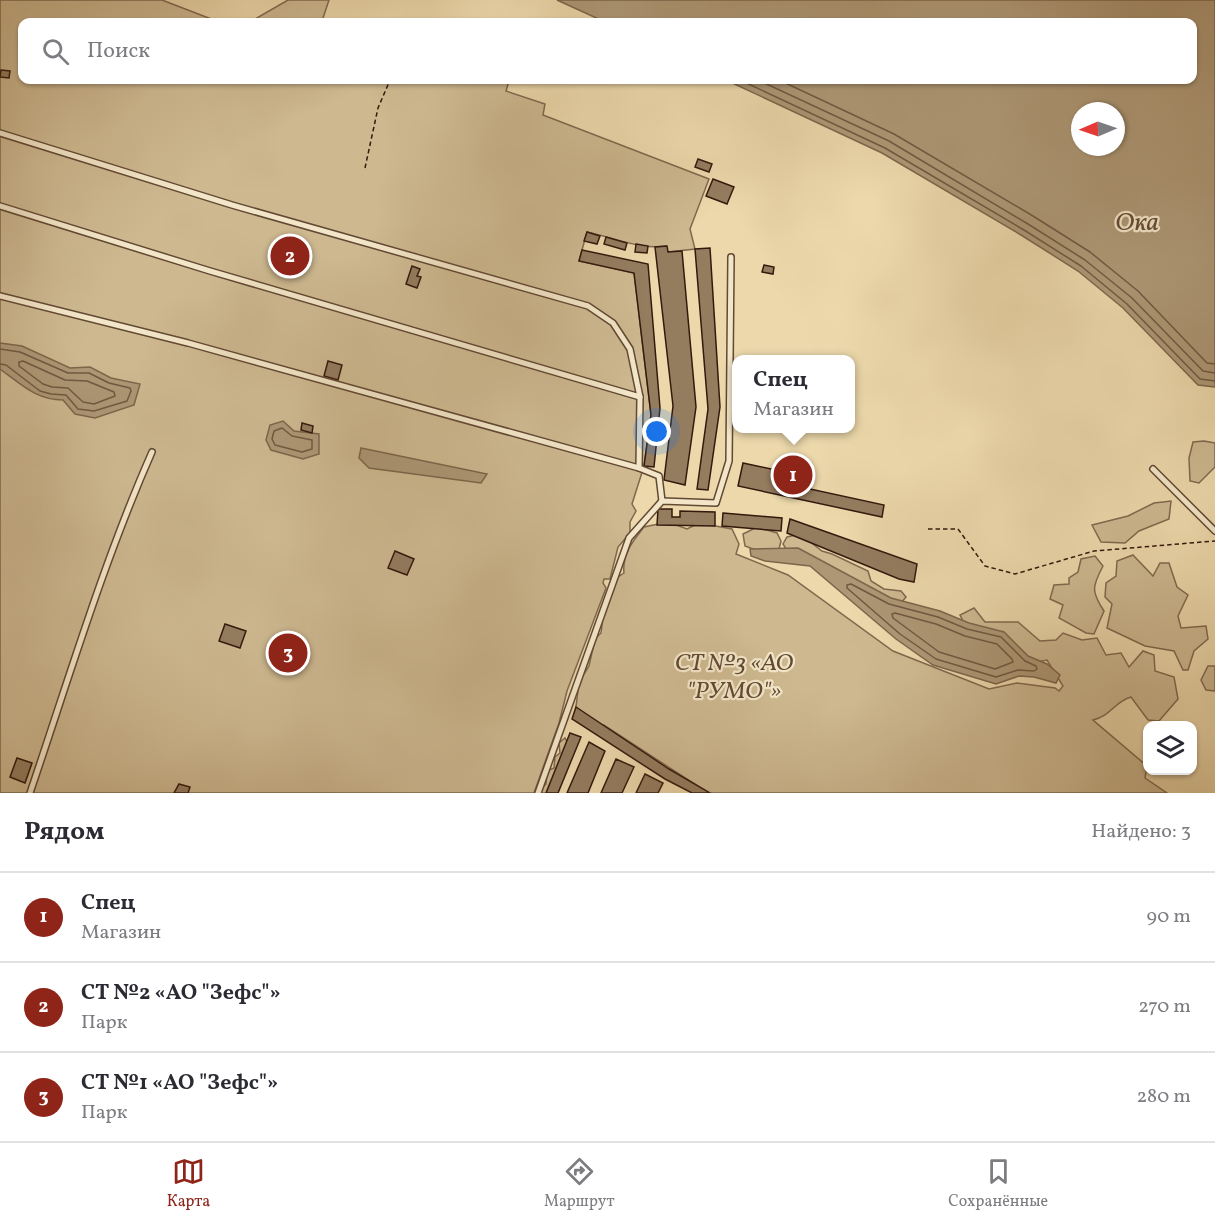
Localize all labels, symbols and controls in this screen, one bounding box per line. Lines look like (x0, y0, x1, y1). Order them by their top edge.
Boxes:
search box (18, 18, 1197, 84)
icon: search (39, 35, 72, 68)
text: Поиск (87, 36, 150, 67)
north arrow (1071, 102, 1125, 156)
water label: Ока (1115, 205, 1159, 241)
pin: 2 (270, 234, 310, 278)
popup (732, 355, 855, 433)
text: Спец (753, 365, 808, 396)
text: Магазин (753, 396, 834, 424)
your location (642, 417, 671, 446)
pin: 1 (774, 452, 812, 498)
pin: 3 (268, 630, 308, 676)
park label: СТ №3 «АО "РУМО"» (675, 647, 793, 709)
map controls (1143, 721, 1197, 775)
button: layers (1143, 721, 1197, 775)
text: Рядом (24, 814, 104, 850)
text: Найдено: 3 (1091, 818, 1191, 846)
text: Спец (81, 888, 136, 919)
text: 1 (39, 903, 48, 931)
text: 90 m (1147, 903, 1191, 931)
text: Магазин (81, 919, 161, 947)
text: СТ №2 «АО "Зефс"» (81, 978, 281, 1009)
text: 2 (38, 993, 49, 1021)
text: 270 m (1138, 993, 1191, 1021)
text: Парк (81, 1009, 127, 1037)
text: СТ №1 «АО "Зефс"» (81, 1068, 278, 1099)
text: 3 (38, 1083, 49, 1111)
text: 280 m (1136, 1083, 1191, 1111)
text: Парк (81, 1099, 127, 1127)
tab: Карта (167, 1155, 210, 1213)
tab: Маршрут (544, 1155, 615, 1213)
tab: Сохранённые (948, 1155, 1048, 1213)

